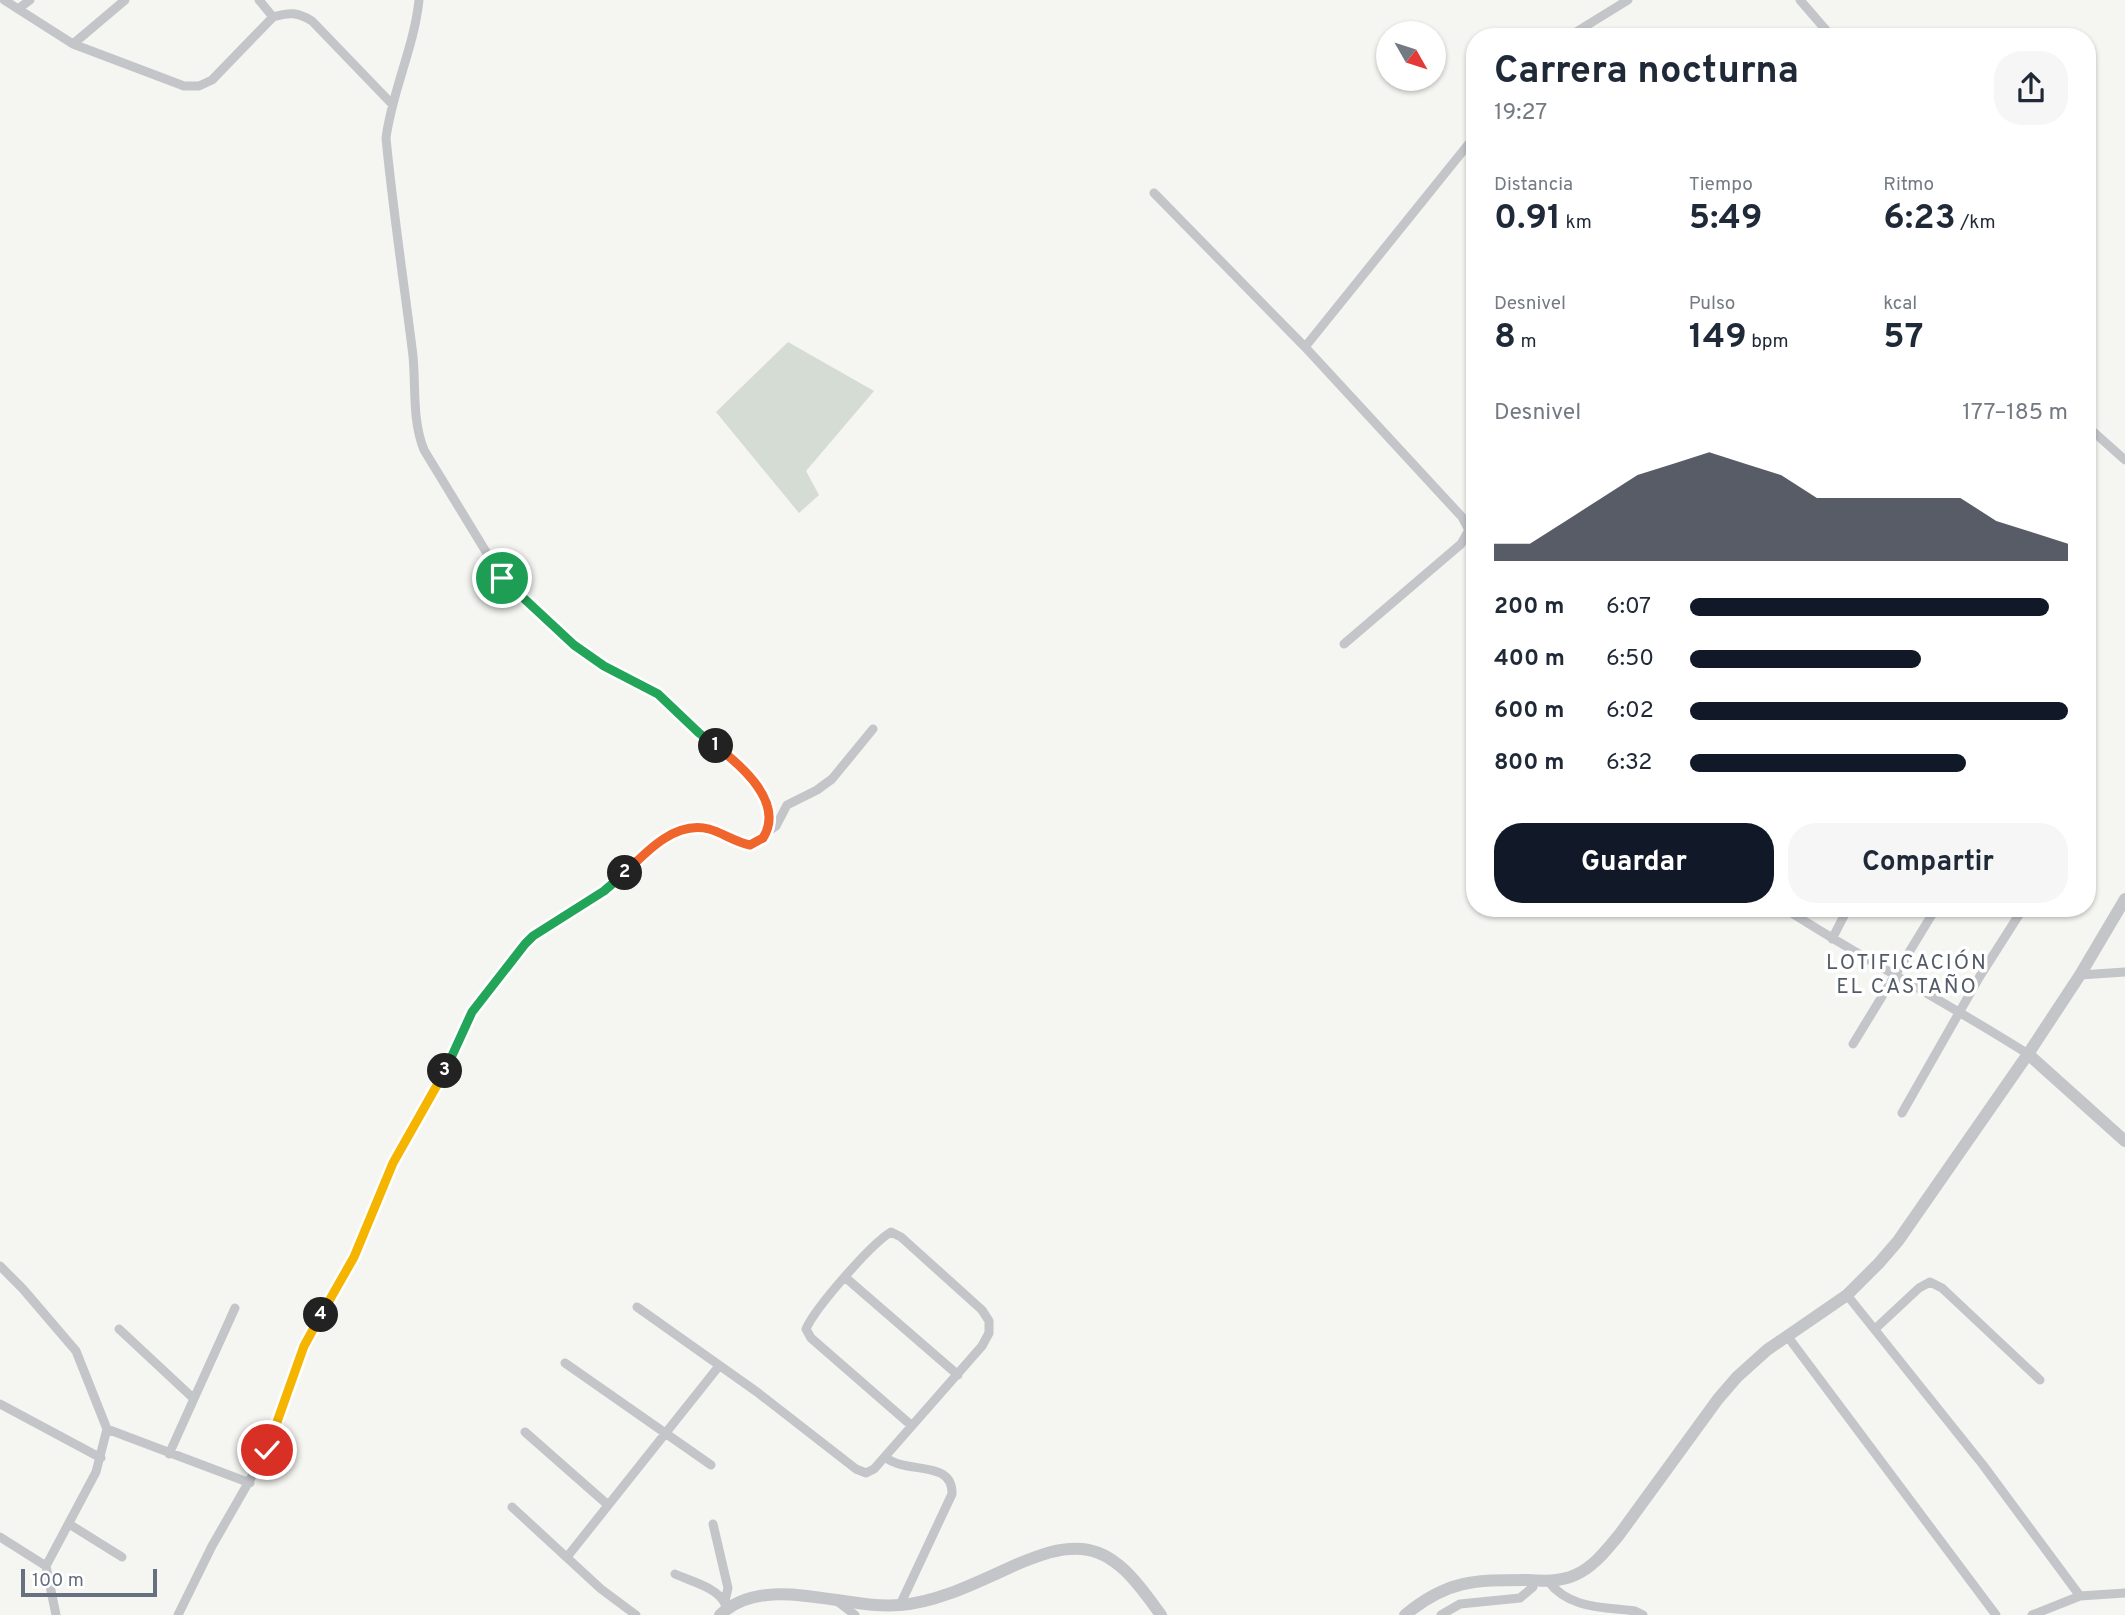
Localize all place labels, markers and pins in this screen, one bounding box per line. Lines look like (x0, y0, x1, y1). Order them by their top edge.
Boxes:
pin (472, 548, 532, 608)
pin: 1 (698, 728, 734, 764)
pin: 2 (608, 856, 642, 890)
pin: 3 (428, 1054, 462, 1088)
pin: 4 (304, 1298, 338, 1332)
pin (237, 1420, 297, 1480)

